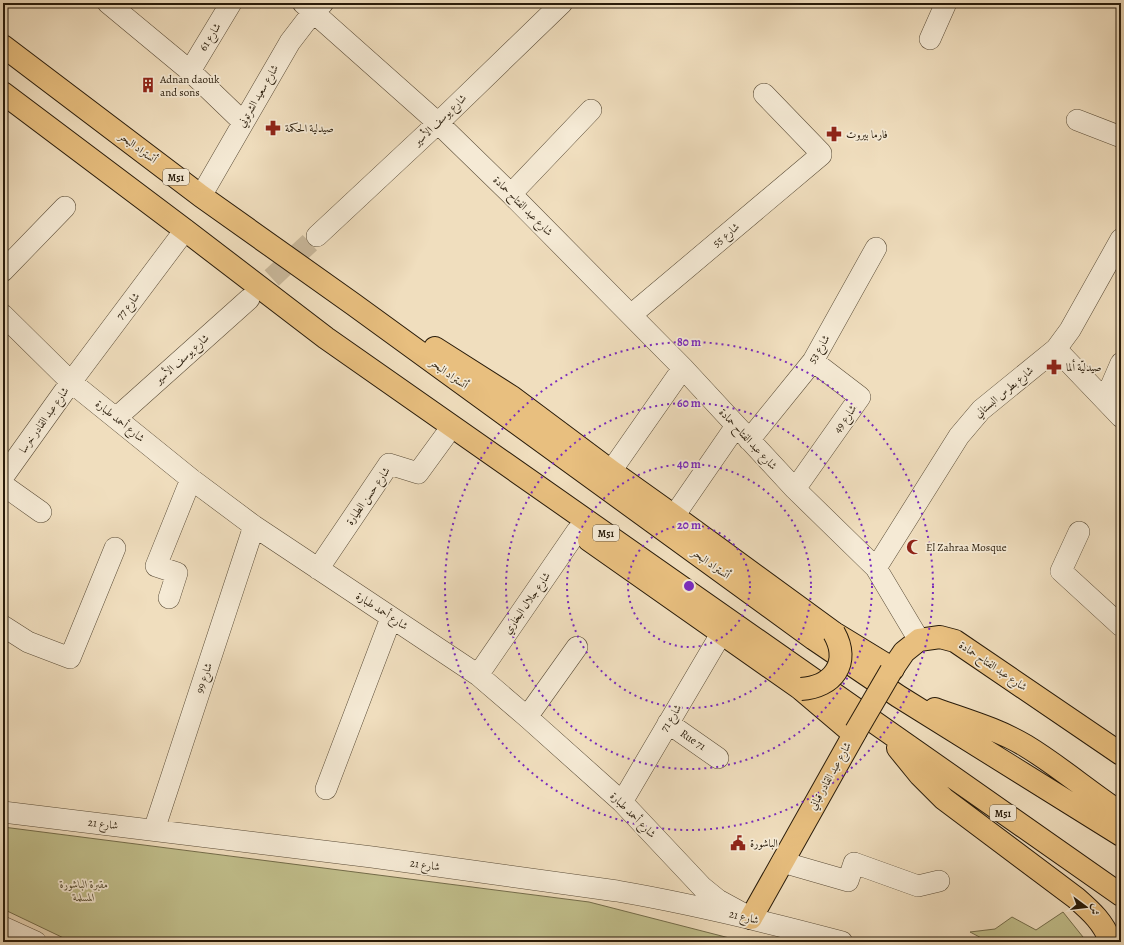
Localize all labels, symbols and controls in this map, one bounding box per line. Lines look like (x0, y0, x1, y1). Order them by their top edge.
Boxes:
street label: شارع 61 (196, 20, 226, 55)
street label: شارع سعيد الشرتوني (234, 62, 284, 131)
place label: Adnan daouk and sons (159, 72, 220, 100)
building icon: Adnan daouk and sons (139, 76, 157, 94)
street label: شارع يوسف الأسير (409, 90, 471, 151)
pharmacy icon: صيدلية الحكمة (264, 119, 282, 137)
place label: صيدلية الحكمة (285, 121, 334, 136)
pharmacy icon: فارما بيروت (825, 125, 843, 143)
place label: فارما بيروت (846, 127, 888, 142)
street label: أتستراد البحر (115, 128, 161, 167)
road number: M51 (163, 169, 189, 185)
street label: شارع عبد الفتاح حمادة (488, 173, 556, 241)
street label: شارع 55 (709, 219, 744, 252)
street label: شارع 77 (113, 289, 145, 324)
street label: شارع يوسف الأسير (150, 330, 214, 390)
street label: شارع 53 (805, 332, 835, 367)
text: 80 m (677, 334, 701, 350)
street label: أتستراد البحر (426, 354, 472, 393)
pharmacy icon: صيدليّة ألما (1045, 358, 1063, 376)
place label: صيدليّة ألما (1066, 359, 1102, 375)
street label: شارع بطرس البستاني (971, 363, 1038, 423)
street label: شارع عبد القادر خرسا (16, 384, 74, 457)
text: 60 m (677, 395, 701, 411)
street label: شارع أحمد طبارة (91, 396, 148, 447)
street label: شارع 49 (830, 402, 862, 437)
street label: شارع عبد الفتاح حمادة (713, 405, 781, 475)
text: 40 m (677, 456, 701, 472)
street label: شارع حسن الطيارة (342, 464, 395, 529)
text: 20 m (677, 517, 701, 533)
road number: M51 (593, 525, 619, 541)
mosque icon: El Zahraa Mosque (905, 538, 923, 556)
place label: El Zahraa Mosque (926, 540, 1007, 555)
street label: أتستراد البحر (688, 544, 734, 583)
street label: شارع جلال البخاري (500, 569, 556, 638)
centre of rings (682, 579, 696, 593)
street label: شارع أحمد طبارة (352, 588, 411, 635)
street label: شارع عبد الفتاح حمادة (954, 638, 1030, 697)
street label: شارع 99 (192, 661, 218, 696)
street label: شارع 71 (657, 701, 687, 736)
street label: Rue 71 (677, 726, 709, 754)
street label: شارع عبد القادر قباني (805, 739, 857, 814)
street label: شارع أحمد طبارة (605, 788, 660, 843)
road number: M51 (990, 805, 1016, 821)
street label: شارع 21 (87, 815, 119, 835)
public building icon: الباشورة (729, 834, 747, 852)
place label: الباشورة (750, 836, 778, 851)
street label: شارع 21 (409, 855, 441, 877)
park label: مقبرة الباشورة المسلمة (59, 877, 108, 905)
north arrow (1066, 887, 1106, 927)
text: ش (1086, 902, 1104, 917)
street label: شارع 21 (727, 906, 760, 930)

